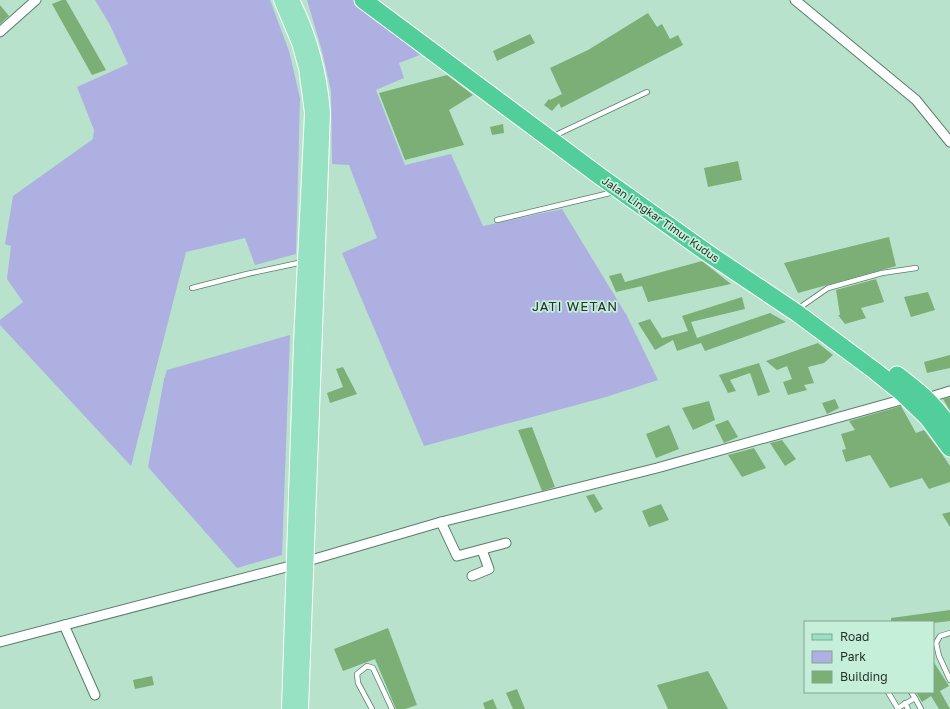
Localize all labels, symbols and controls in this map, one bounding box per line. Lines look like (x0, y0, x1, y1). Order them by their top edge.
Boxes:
street label: Jalan Lingkar Timur Kudus (600, 173, 722, 265)
district label: JATI WETAN (532, 298, 618, 314)
legend (804, 621, 934, 693)
text: Road (840, 629, 869, 644)
text: Park (840, 649, 866, 664)
text: Building (840, 669, 888, 684)

